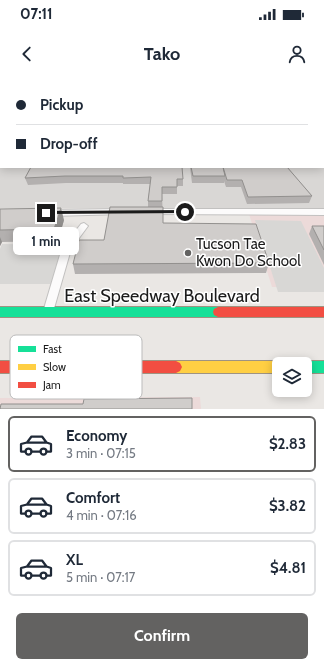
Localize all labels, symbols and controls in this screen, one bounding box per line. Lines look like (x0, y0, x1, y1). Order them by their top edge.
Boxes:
text: 07:11 (20, 5, 53, 23)
icon: back (16, 43, 38, 65)
text: Tako (144, 43, 180, 65)
icon: person (286, 43, 308, 65)
text: Pickup (40, 96, 83, 114)
text: Drop-off (40, 135, 98, 153)
route start (176, 203, 194, 221)
route end (37, 204, 55, 222)
callout: 1 min (13, 227, 79, 255)
text: 1 min (31, 233, 61, 249)
place label: Tucson Tae Kwon Do School (196, 235, 301, 270)
marker: Tucson Tae Kwon Do School (183, 248, 193, 258)
street label: East Speedway Boulevard (64, 285, 260, 307)
legend (10, 335, 142, 399)
text: Fast (43, 342, 62, 356)
map controls (272, 357, 312, 397)
button: layers (272, 357, 312, 397)
text: Slow (43, 360, 66, 374)
text: Jam (42, 378, 61, 392)
icon: car (18, 426, 54, 462)
text: Economy (66, 427, 127, 445)
text: $2.83 (269, 435, 306, 453)
text: 3 min · 07:15 (66, 445, 136, 461)
icon: car (18, 488, 54, 524)
text: Comfort (66, 489, 120, 507)
text: $3.82 (269, 497, 306, 515)
text: 4 min · 07:16 (66, 507, 137, 523)
icon: car (18, 550, 54, 586)
text: XL (66, 551, 83, 569)
text: $4.81 (270, 559, 306, 577)
text: 5 min · 07:17 (66, 569, 135, 585)
button: Confirm (16, 613, 308, 659)

